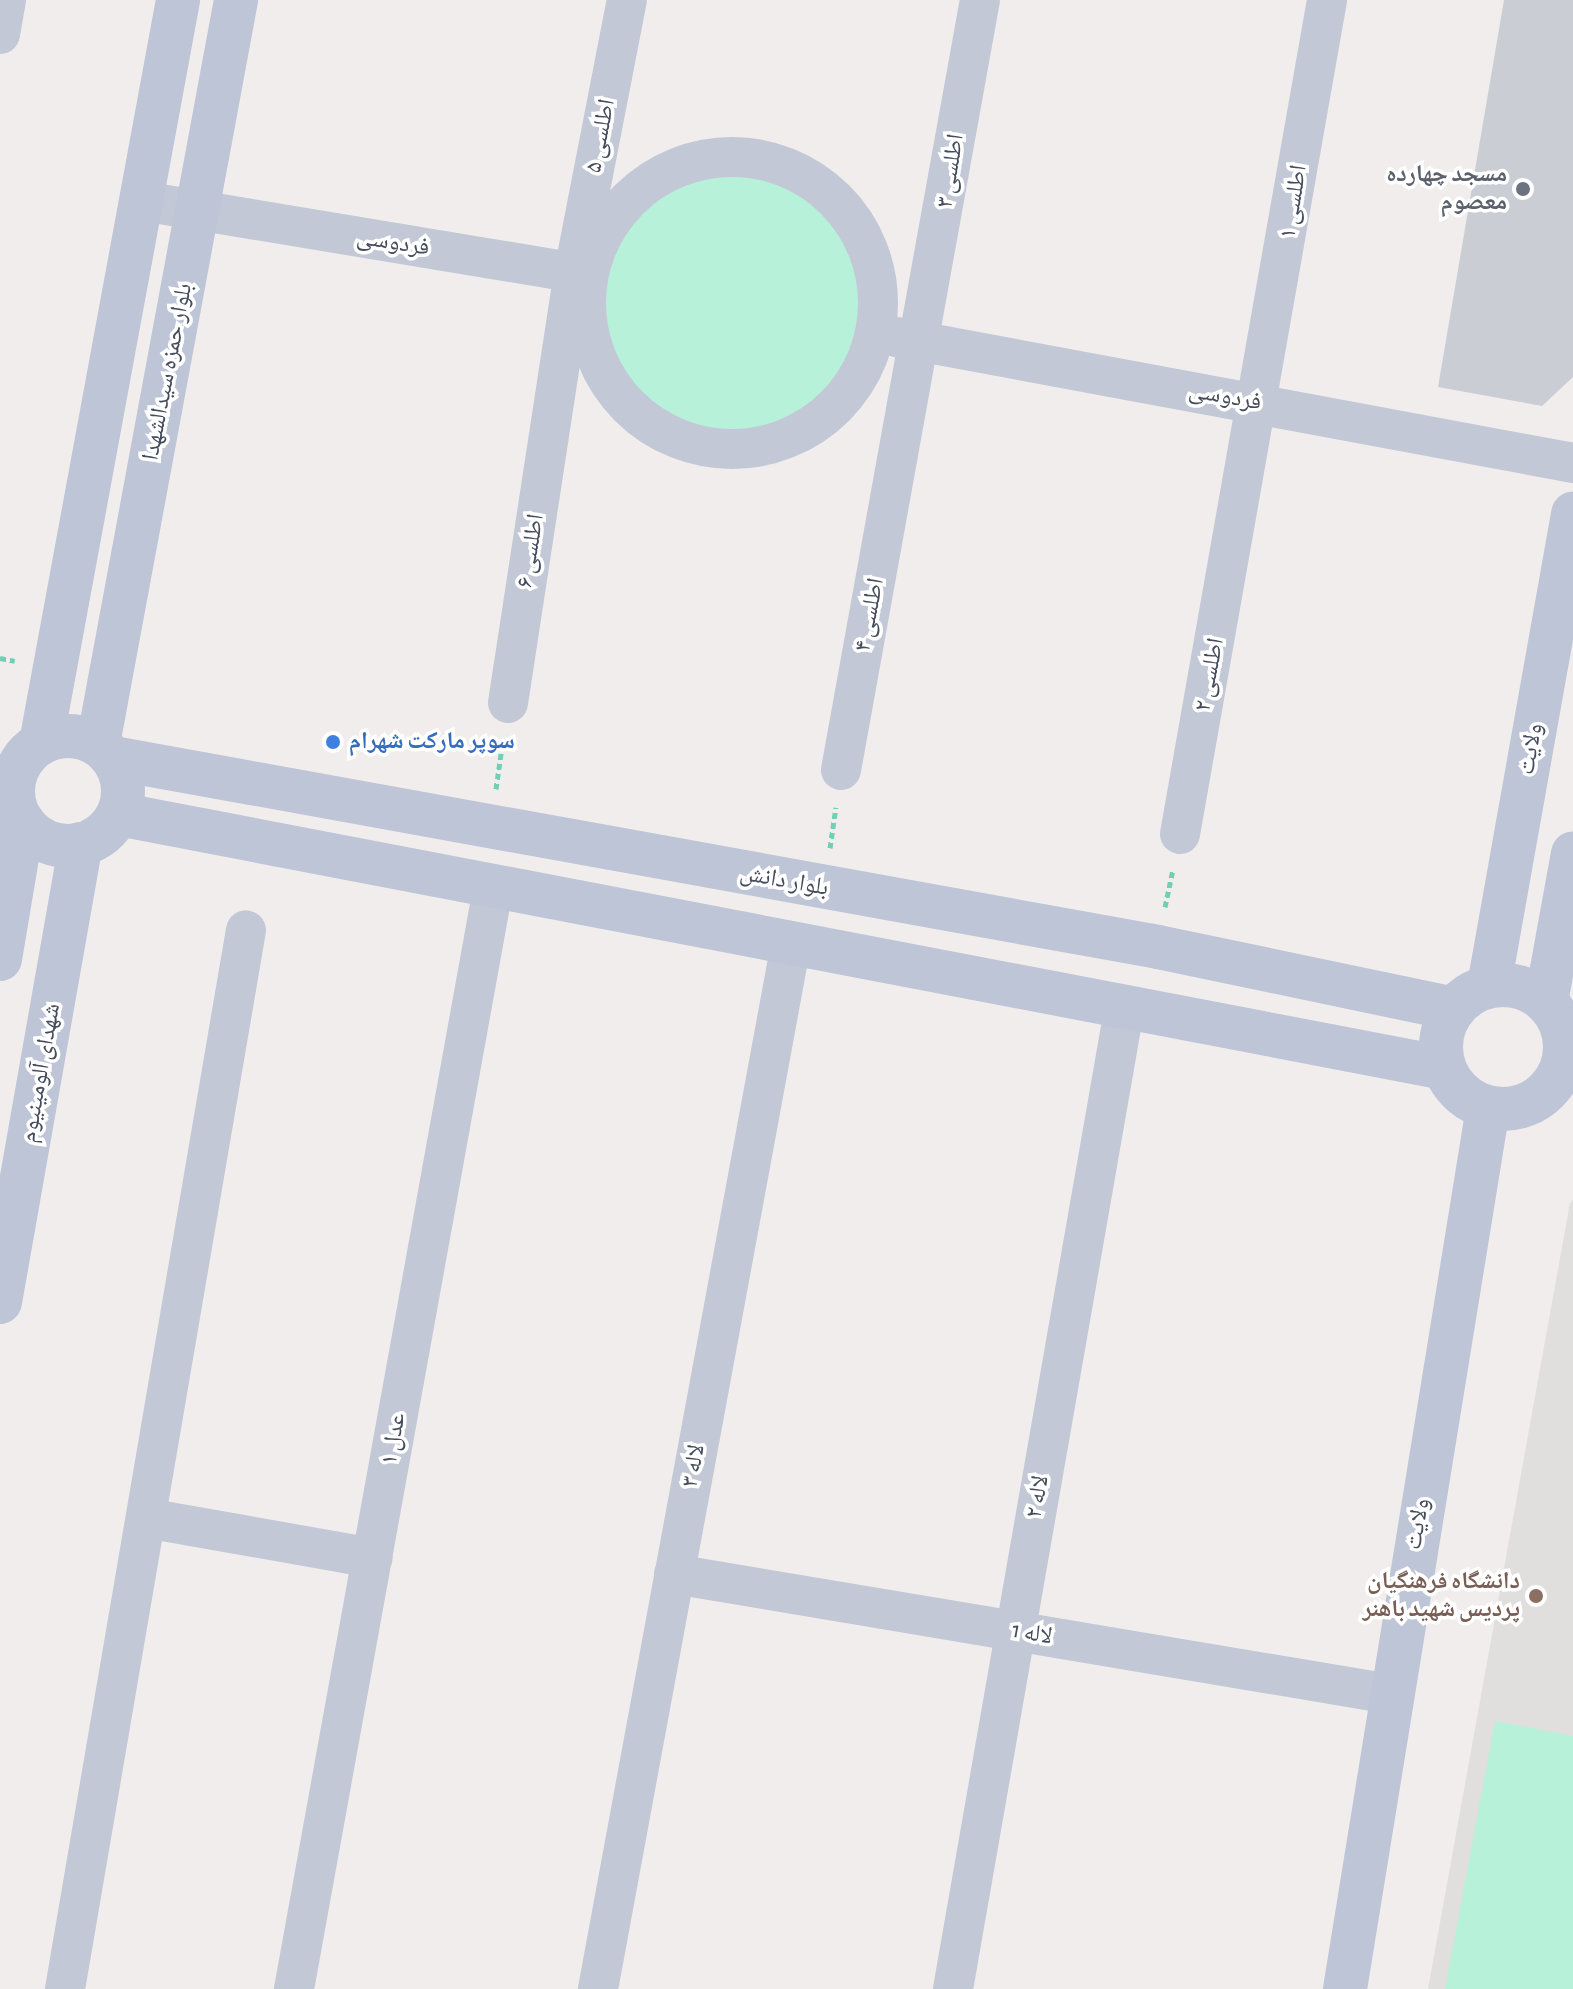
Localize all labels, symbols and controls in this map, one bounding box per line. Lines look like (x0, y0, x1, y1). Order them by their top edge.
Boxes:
street label: اطلسی ۵ (580, 97, 622, 175)
street label: اطلسی ۳ (931, 132, 971, 210)
place label: مسجد چهارده معصوم (1386, 161, 1507, 217)
street label: اطلسی ۱ (1274, 163, 1314, 241)
marker: مسجد چهارده معصوم (1514, 180, 1532, 198)
street label: فردوسی (355, 223, 431, 263)
street label: بلوار حمزه سیدالشهدا (137, 281, 199, 463)
street label: فردوسی (1186, 376, 1264, 418)
street label: اطلسی ۶ (511, 512, 551, 590)
street label: اطلسی ۴ (849, 576, 891, 654)
street label: اطلسی ۲ (1189, 636, 1231, 714)
street label: ولایت (1512, 721, 1550, 777)
place label: سوپر مارکت شهرام (349, 728, 515, 756)
marker: سوپر مارکت شهرام (324, 733, 342, 751)
street label: بلوار دانش (738, 859, 830, 903)
street label: شهدای آلومینیوم (15, 1001, 67, 1145)
street label: عدل ۱ (375, 1411, 413, 1467)
street label: لاله ۳ (676, 1442, 712, 1490)
street label: لاله ۲ (1020, 1473, 1056, 1521)
street label: ولایت (1399, 1496, 1437, 1552)
place label: دانشگاه فرهنگیان پردیس شهید باهنر (1362, 1568, 1520, 1624)
marker: دانشگاه فرهنگیان پردیس شهید باهنر (1527, 1587, 1545, 1605)
street label: لاله 1 (1010, 1616, 1054, 1652)

